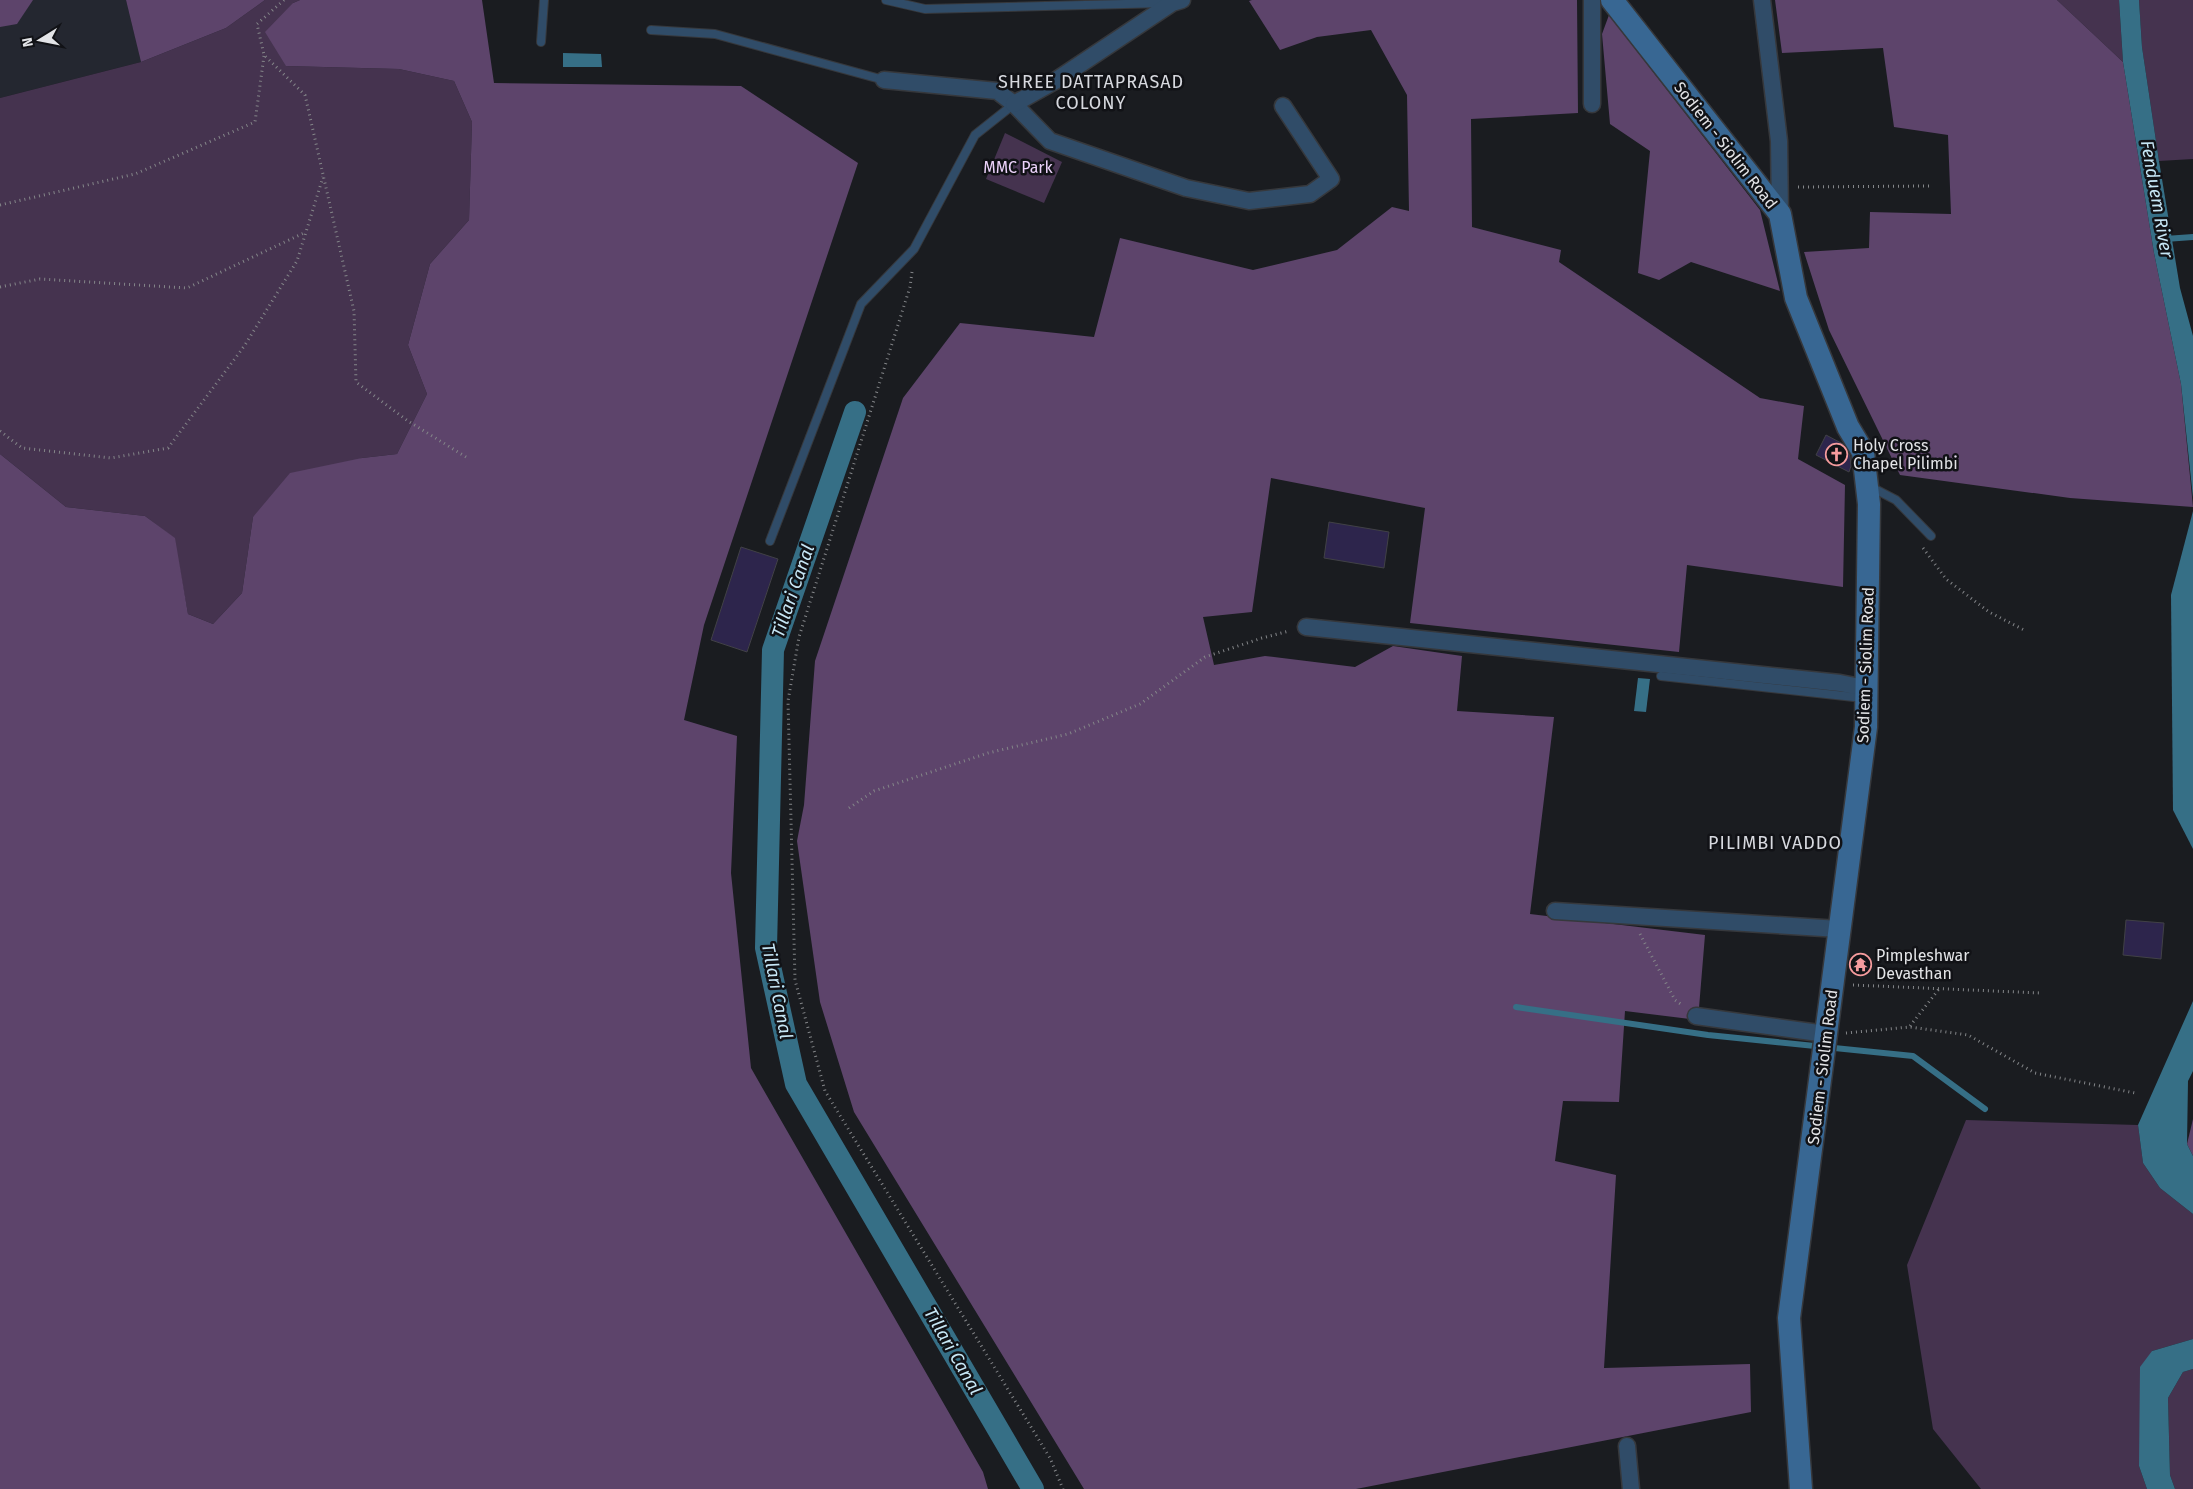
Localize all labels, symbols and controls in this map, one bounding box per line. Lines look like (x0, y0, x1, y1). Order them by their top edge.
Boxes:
north arrow (15, 15, 65, 65)
text: N (19, 36, 37, 48)
district label: SHREE DATTAPRASAD COLONY (998, 71, 1184, 114)
street label: Sodiem - Siolim Road (1670, 78, 1781, 213)
water label: Fenduem River (2136, 139, 2178, 260)
park label: MMC Park (983, 158, 1054, 177)
place label: Holy Cross Chapel Pilimbi (1853, 436, 1958, 473)
church icon: Holy Cross Chapel Pilimbi (1825, 442, 1849, 466)
water label: Tillari Canal (767, 542, 819, 640)
street label: Sodiem - Siolim Road (1853, 587, 1878, 743)
district label: PILIMBI VADDO (1708, 832, 1842, 854)
water label: Tillari Canal (757, 941, 797, 1041)
place label: Pimpleshwar Devasthan (1876, 946, 1970, 983)
temple icon: Pimpleshwar Devasthan (1848, 952, 1872, 976)
street label: Sodiem - Siolim Road (1804, 988, 1841, 1146)
water label: Tillari Canal (919, 1303, 987, 1399)

